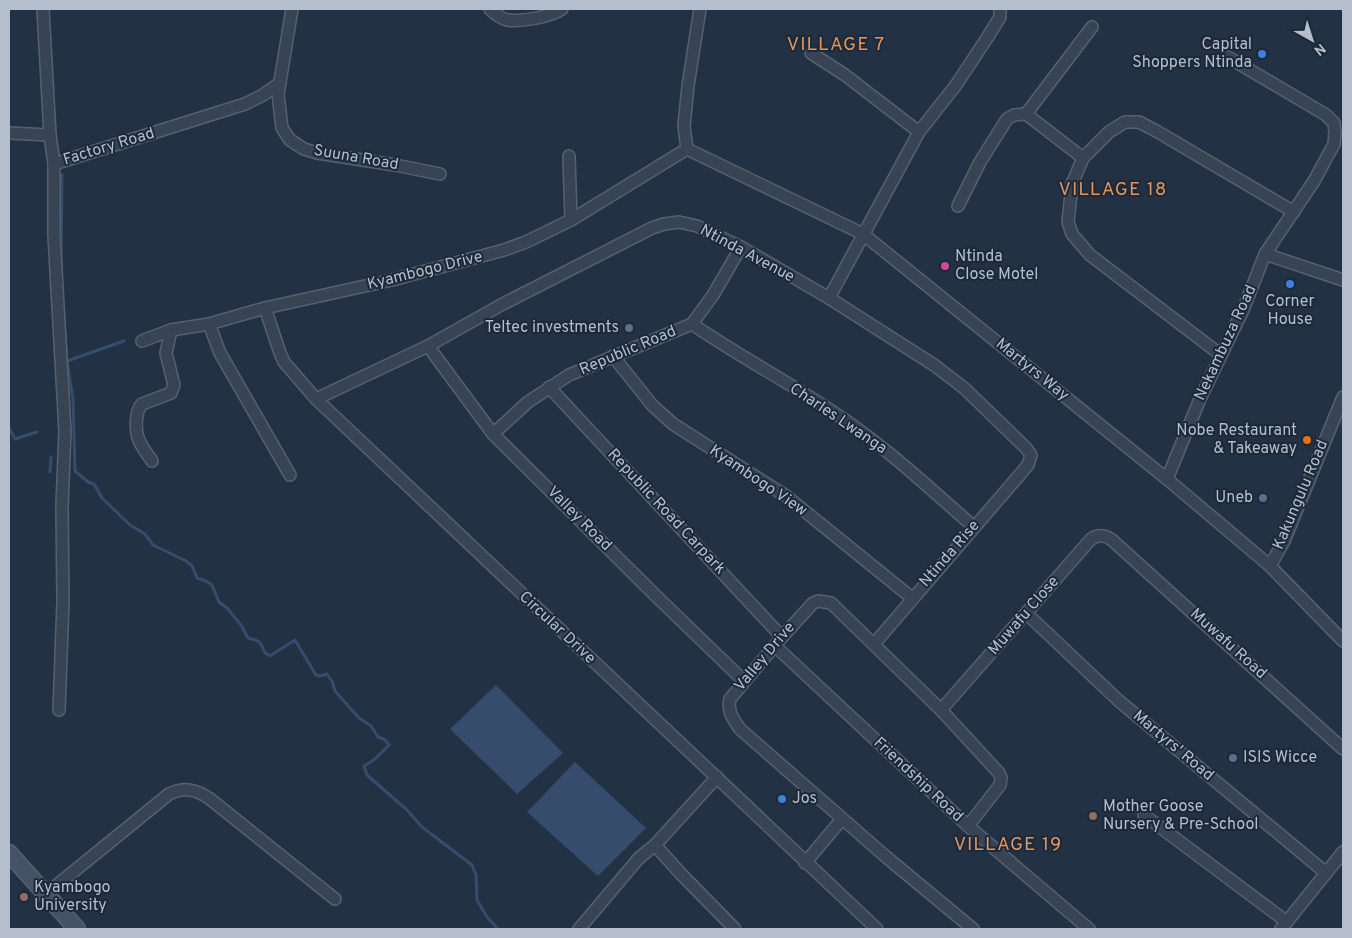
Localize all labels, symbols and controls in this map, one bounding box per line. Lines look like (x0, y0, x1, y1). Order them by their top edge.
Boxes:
north arrow (1287, 15, 1337, 65)
district label: VILLAGE 7 (787, 33, 885, 57)
place label: Capital Shoppers Ntinda (1132, 35, 1252, 73)
text: N (1310, 39, 1328, 59)
marker: Capital Shoppers Ntinda (1256, 48, 1268, 60)
street label: Factory Road (61, 124, 157, 170)
street label: Suuna Road (312, 141, 400, 175)
district label: VILLAGE 18 (1059, 178, 1167, 202)
street label: Ntinda Avenue (696, 221, 798, 287)
street label: Kyambogo Drive (365, 247, 485, 295)
place label: Ntinda Close Motel (955, 247, 1038, 285)
marker: Ntinda Close Motel (939, 260, 951, 272)
marker: Corner House (1284, 278, 1296, 290)
street label: Nekambuza Road (1190, 282, 1262, 404)
place label: Corner House (1265, 292, 1315, 330)
place label: Teltec investments (485, 318, 619, 338)
street label: Republic Road (577, 322, 679, 380)
marker: Teltec investments (623, 322, 635, 334)
street label: Martyrs Way (991, 334, 1073, 406)
street label: Charles Lwanga (785, 379, 891, 459)
place label: Nobe Restaurant & Takeaway (1176, 421, 1297, 459)
marker: Nobe Restaurant & Takeaway (1301, 434, 1313, 446)
street label: Kakungulu Road (1269, 437, 1333, 553)
street label: Kyambogo View (705, 441, 811, 521)
street label: Republic Road Carpark (603, 445, 729, 579)
street label: Valley Road (542, 482, 616, 556)
place label: Uneb (1215, 488, 1253, 508)
marker: Uneb (1257, 492, 1269, 504)
street label: Ntinda Rise (915, 516, 985, 592)
street label: Muwafu Close (984, 572, 1064, 660)
street label: Circular Drive (514, 587, 600, 669)
street label: Muwafu Road (1186, 604, 1270, 684)
street label: Valley Drive (730, 618, 800, 696)
street label: Martyrs' Road (1128, 706, 1218, 786)
street label: Friendship Road (869, 733, 967, 827)
place label: ISIS Wicce (1243, 748, 1317, 768)
marker: ISIS Wicce (1227, 752, 1239, 764)
place label: Jos (792, 789, 817, 809)
marker: Jos (776, 793, 788, 805)
place label: Mother Goose Nursery & Pre-School (1103, 797, 1259, 835)
marker: Mother Goose Nursery & Pre-School (1087, 810, 1099, 822)
district label: VILLAGE 19 (954, 833, 1062, 857)
place label: Kyambogo University (34, 878, 111, 916)
marker: Kyambogo University (18, 891, 30, 903)

